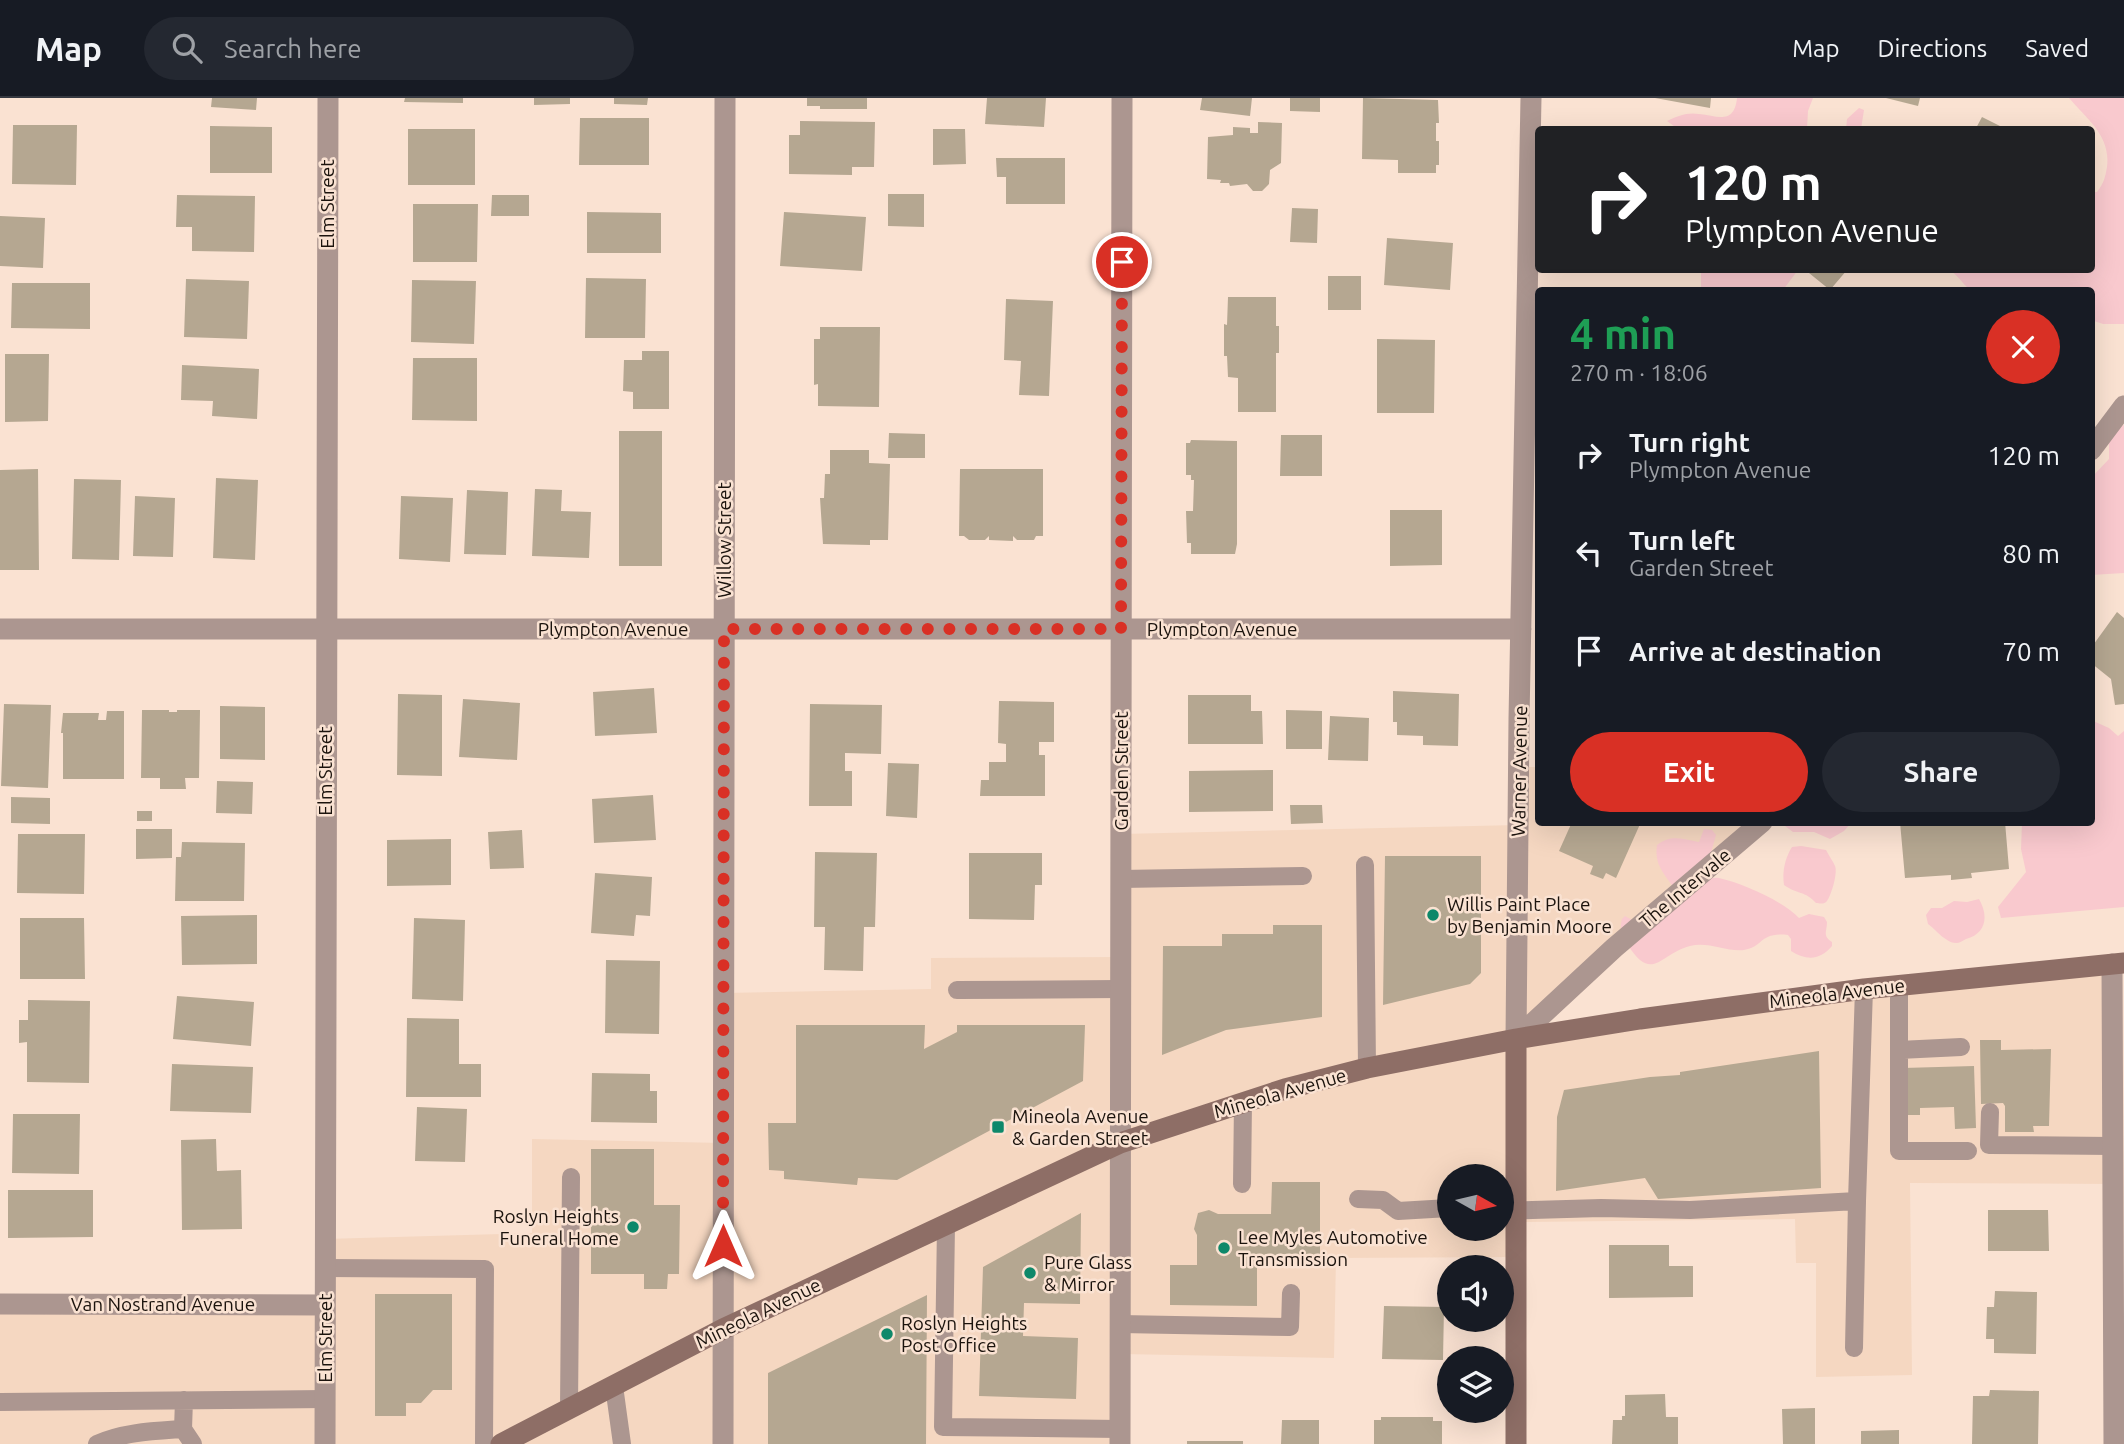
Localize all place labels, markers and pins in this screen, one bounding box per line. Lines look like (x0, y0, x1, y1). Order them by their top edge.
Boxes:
pin (1092, 232, 1152, 292)
place label: Willis Paint Place by Benjamin Moore (1447, 893, 1612, 937)
marker: Willis Paint Place by Benjamin Moore (1425, 907, 1441, 923)
place label: Mineola Avenue & Garden Street (1012, 1105, 1149, 1149)
marker: Mineola Avenue & Garden Street (990, 1119, 1006, 1135)
place label: Roslyn Heights Funeral Home (493, 1205, 619, 1249)
marker: Roslyn Heights Funeral Home (625, 1219, 641, 1235)
place label: Lee Myles Automotive Transmission (1238, 1226, 1428, 1270)
marker: Lee Myles Automotive Transmission (1216, 1240, 1232, 1256)
place label: Pure Glass & Mirror (1044, 1251, 1132, 1295)
marker: Pure Glass & Mirror (1022, 1265, 1038, 1281)
place label: Roslyn Heights Post Office (901, 1312, 1027, 1356)
marker: Roslyn Heights Post Office (879, 1326, 895, 1342)

